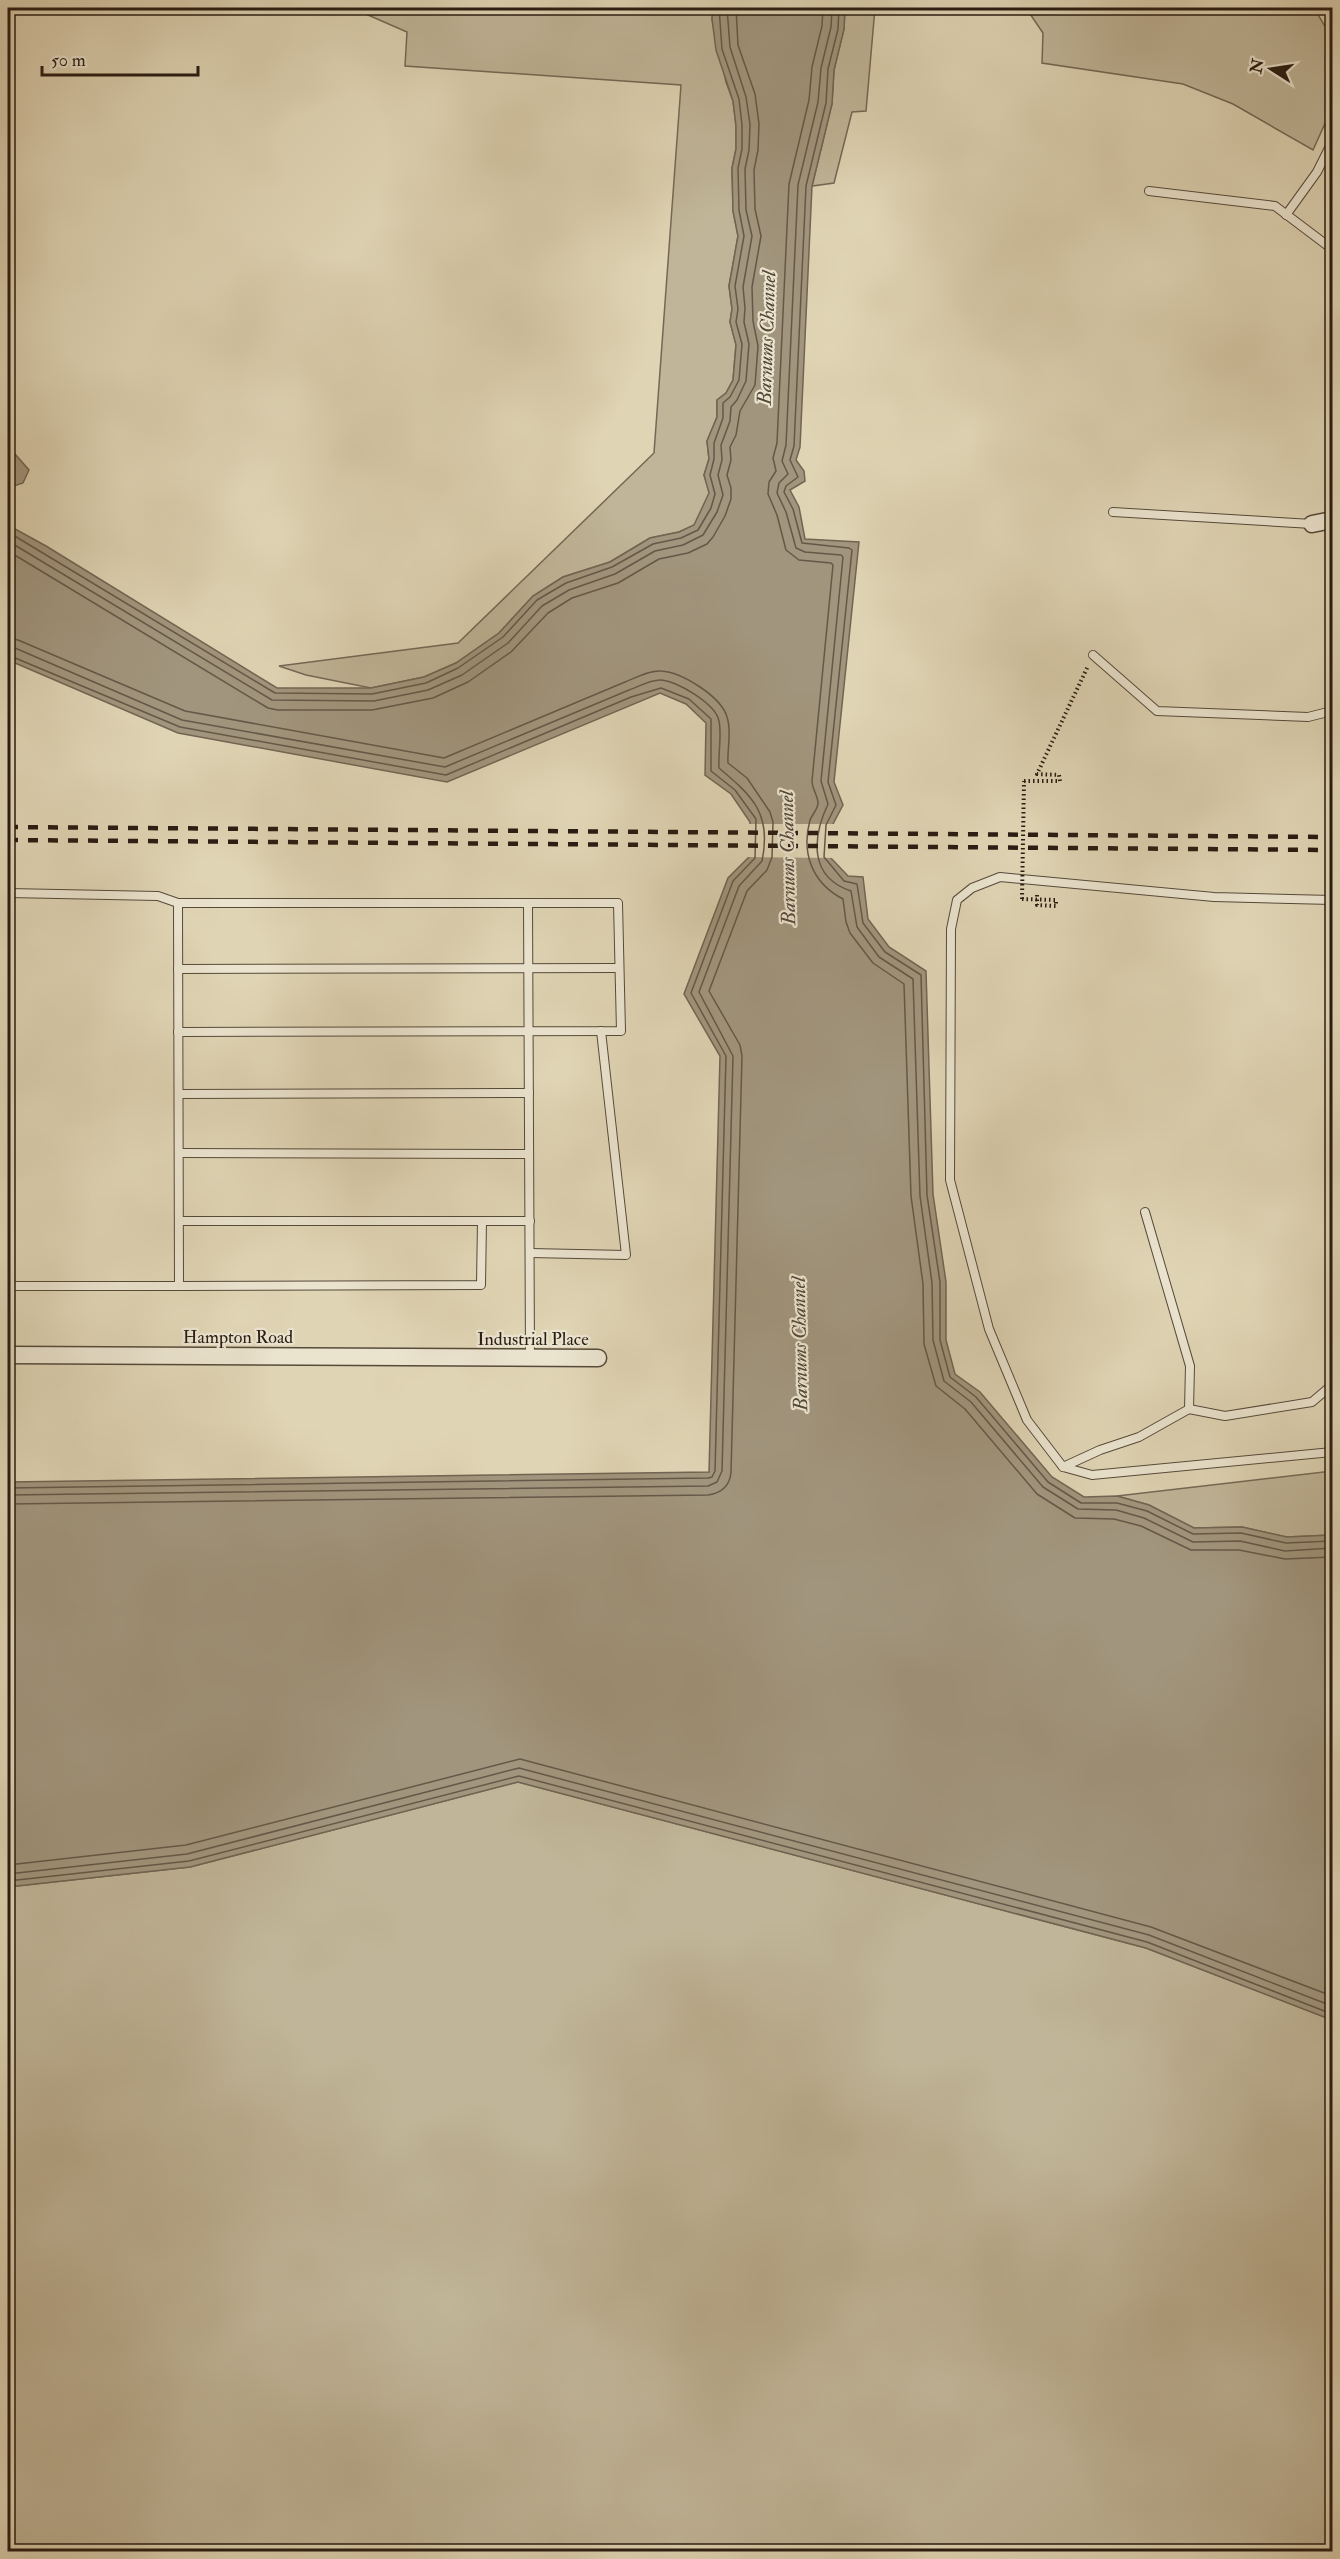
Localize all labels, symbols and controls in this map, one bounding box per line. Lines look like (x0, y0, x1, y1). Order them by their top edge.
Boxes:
scale bar (42, 39, 198, 77)
north arrow (1241, 39, 1301, 99)
text: 50 m (51, 49, 86, 72)
text: N (1246, 56, 1269, 76)
water label: Barnums Channel (752, 268, 781, 406)
water label: Barnums Channel (774, 789, 801, 926)
water label: Barnums Channel (786, 1275, 813, 1412)
street label: Hampton Road (183, 1326, 293, 1349)
street label: Industrial Place (477, 1328, 589, 1351)

